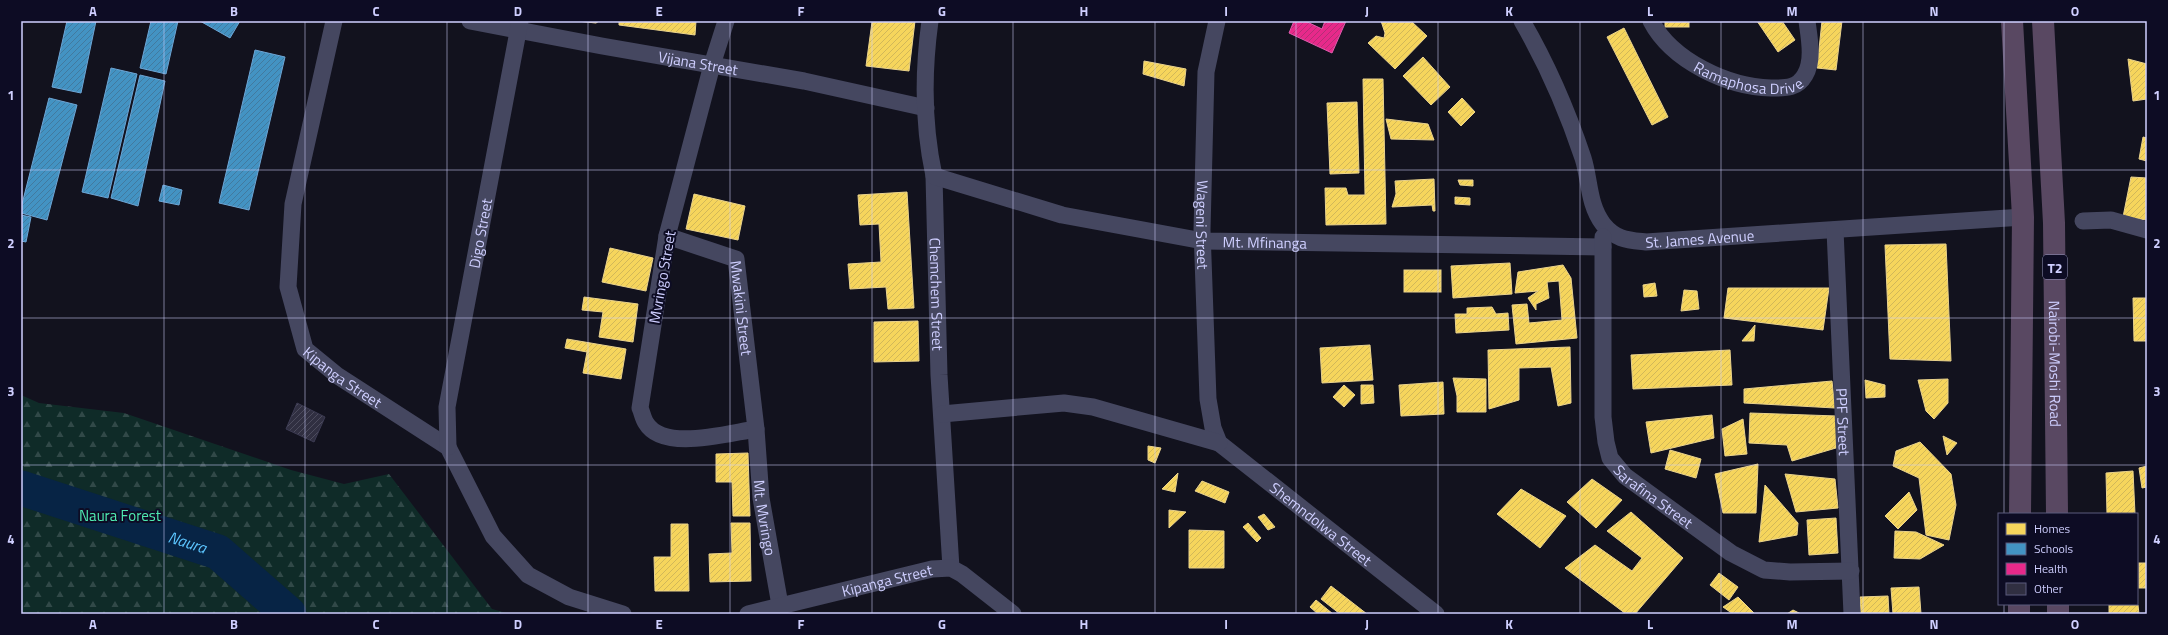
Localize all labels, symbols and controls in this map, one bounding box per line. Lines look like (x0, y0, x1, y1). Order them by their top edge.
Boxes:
text: A (89, 1, 97, 21)
text: B (230, 1, 238, 21)
text: C (372, 1, 380, 21)
text: D (514, 1, 522, 21)
text: E (655, 1, 663, 21)
text: F (798, 1, 805, 21)
text: G (938, 1, 946, 21)
text: H (1080, 1, 1088, 21)
text: I (1224, 1, 1228, 21)
text: J (1365, 1, 1369, 21)
text: K (1505, 1, 1513, 21)
text: L (1647, 1, 1653, 21)
text: M (1786, 1, 1798, 21)
text: N (1929, 1, 1939, 21)
text: O (2071, 1, 2079, 21)
street label: Vijana Street (657, 44, 741, 81)
street label: Ramaphosa Drive (1690, 55, 1808, 100)
text: 1 (7, 85, 15, 105)
text: 1 (2153, 85, 2161, 105)
street label: Wageni Street (1190, 180, 1215, 271)
street label: Digo Street (462, 196, 498, 270)
street label: St. James Avenue (1645, 223, 1755, 254)
street label: Mvringo Street (643, 228, 682, 325)
street label: Mt. Mfinanga (1223, 230, 1308, 254)
text: 2 (7, 233, 15, 253)
text: 2 (2153, 233, 2161, 253)
street label: Chemchem Street (924, 237, 950, 352)
road number: T2 (2043, 255, 2067, 279)
street label: Mwakini Street (725, 259, 759, 357)
street label: Nairobi-Moshi Road (2043, 300, 2068, 427)
street label: Kipanga Street (298, 341, 387, 414)
text: 3 (7, 381, 15, 401)
text: 3 (2153, 381, 2161, 401)
street label: PPF Street (1831, 387, 1857, 457)
street label: Sarafina Street (1608, 459, 1699, 534)
street label: Shemndolwa Street (1265, 476, 1378, 572)
street label: Mt. Mvringo (748, 479, 783, 557)
park label: Naura Forest (79, 504, 162, 527)
legend (1998, 513, 2138, 605)
text: Homes (2034, 519, 2070, 538)
water label: Naura (165, 525, 211, 560)
text: 4 (7, 529, 15, 549)
text: 4 (2153, 529, 2161, 549)
text: Schools (2034, 539, 2074, 558)
street label: Kipanga Street (839, 558, 935, 602)
text: Health (2034, 559, 2068, 578)
text: Other (2034, 579, 2063, 598)
text: A (89, 614, 97, 634)
text: B (230, 614, 238, 634)
text: C (372, 614, 380, 634)
text: D (514, 614, 522, 634)
text: E (655, 614, 663, 634)
text: F (798, 614, 805, 634)
text: G (938, 614, 946, 634)
text: H (1080, 614, 1088, 634)
text: I (1224, 614, 1228, 634)
text: J (1365, 614, 1369, 634)
text: K (1505, 614, 1513, 634)
text: L (1647, 614, 1653, 634)
text: M (1786, 614, 1798, 634)
text: N (1929, 614, 1939, 634)
text: O (2071, 614, 2079, 634)

